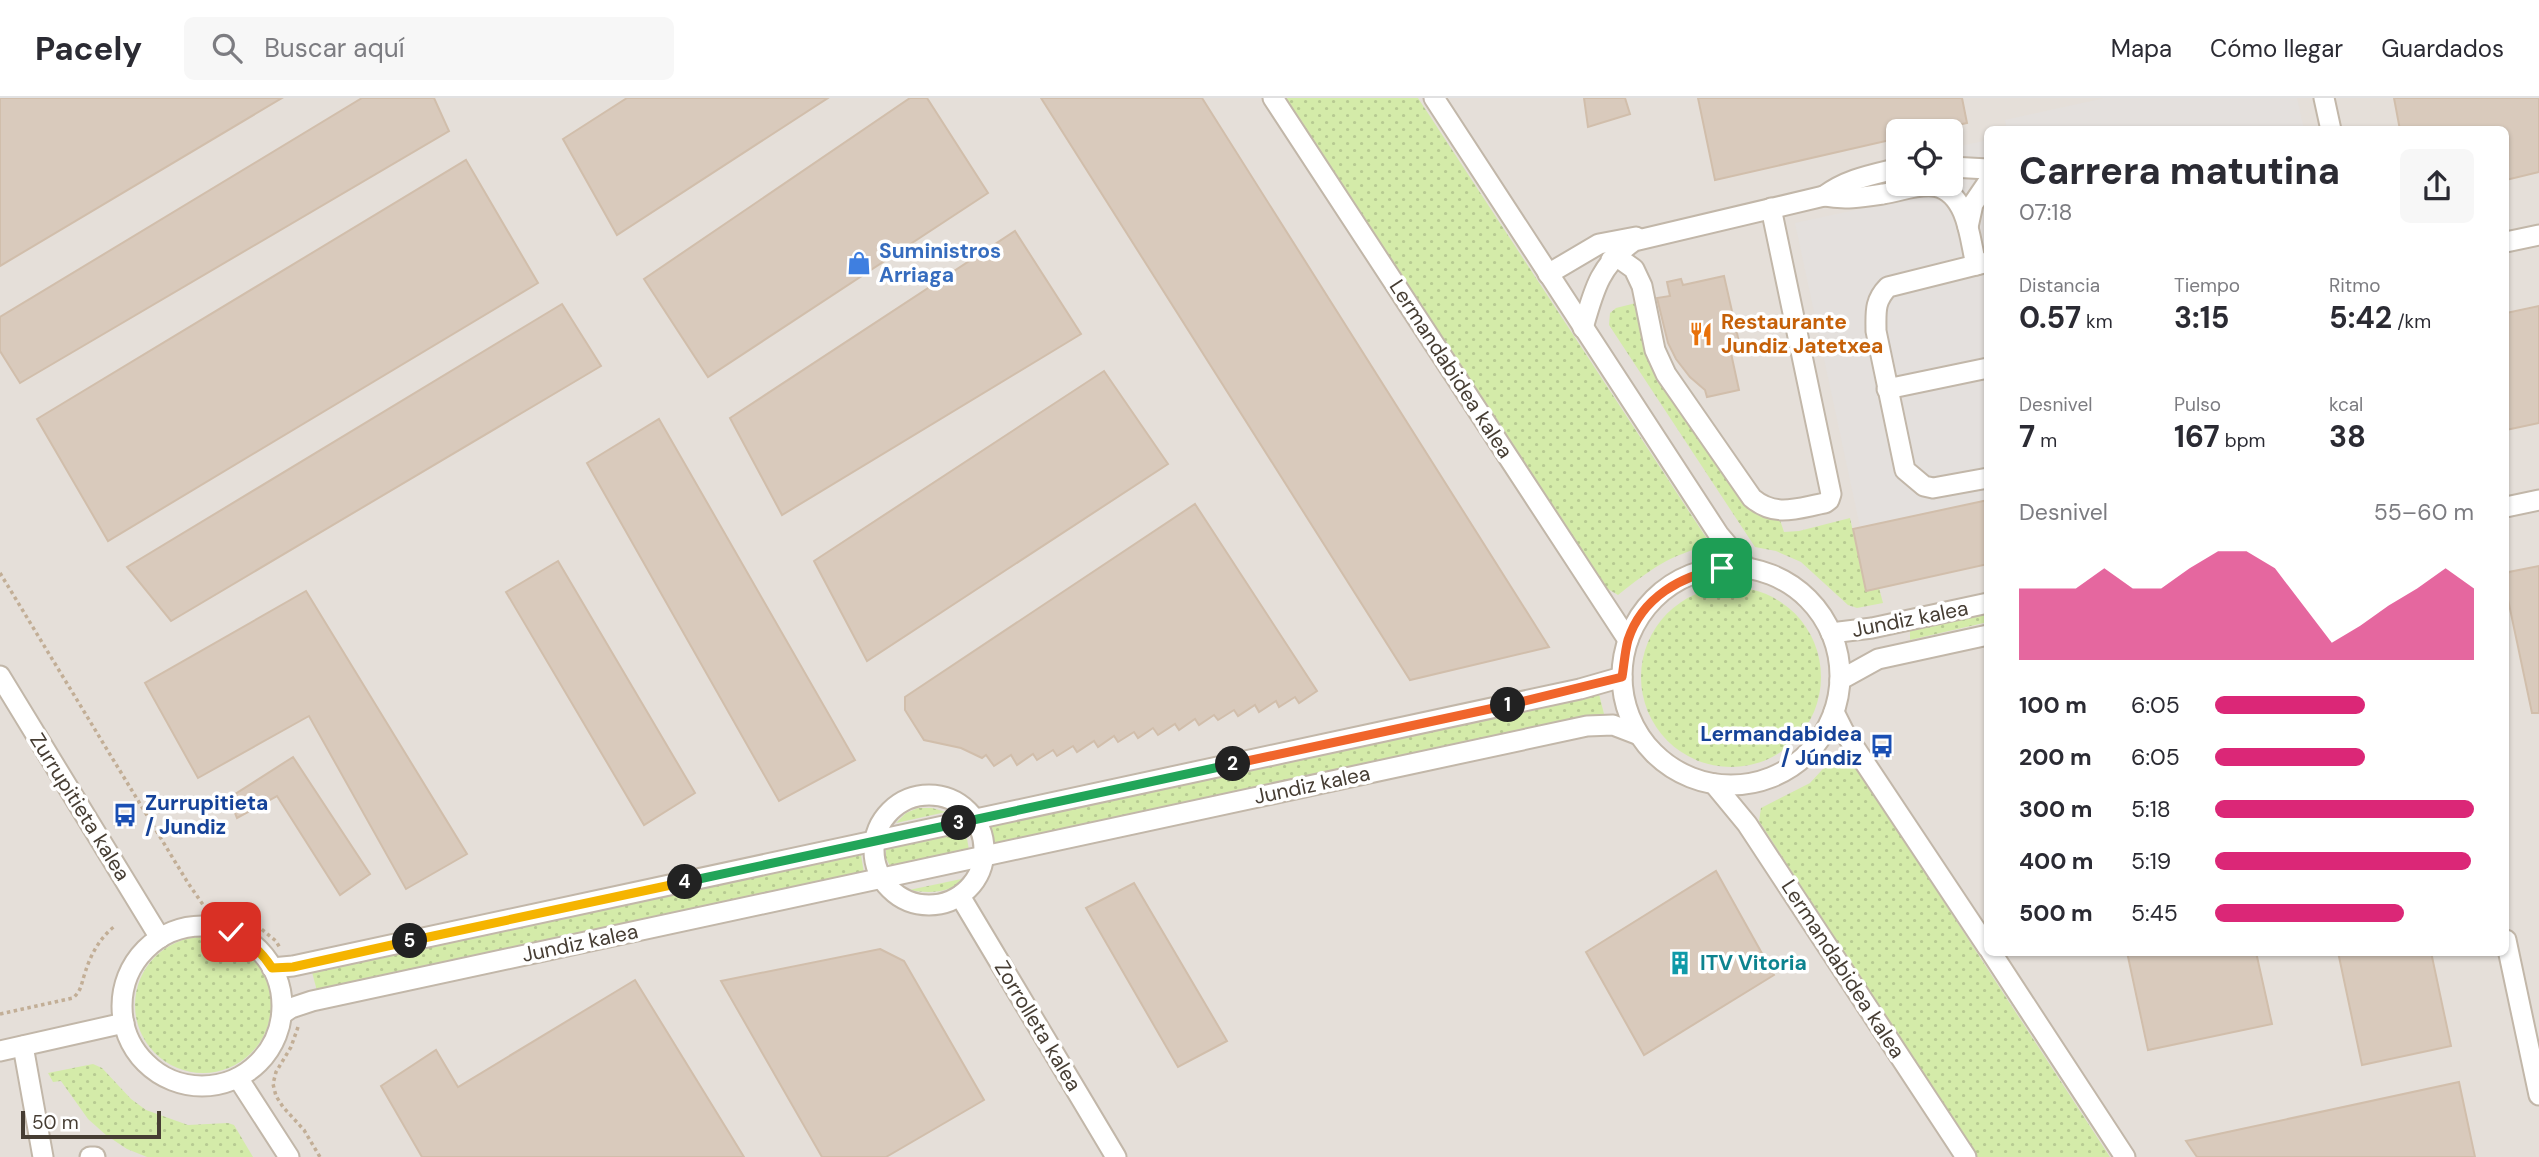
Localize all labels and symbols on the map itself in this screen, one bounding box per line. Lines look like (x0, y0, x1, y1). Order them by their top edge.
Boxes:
place label: Suministros Arriaga (879, 237, 1001, 289)
shop icon: Suministros Arriaga (845, 249, 873, 277)
street label: Lermandabidea kalea (1383, 274, 1519, 464)
place label: Restaurante Jundiz Jatetxea (1721, 308, 1883, 360)
restaurant icon: Restaurante Jundiz Jatetxea (1687, 320, 1715, 348)
pin (1692, 538, 1752, 598)
street label: Jundiz kalea (1849, 594, 1971, 644)
pin: 1 (1490, 688, 1526, 722)
place label: Lermandabidea / Júndiz (1700, 720, 1862, 772)
street label: Zurrupitieta kalea (23, 728, 137, 886)
bus stop icon: Lermandabidea / Júndiz (1868, 732, 1896, 760)
pin: 2 (1216, 746, 1250, 782)
street label: Jundiz kalea (1251, 759, 1373, 811)
place label: Zurrupitieta / Jundiz (145, 789, 268, 841)
bus stop icon: Zurrupitieta / Jundiz (111, 801, 139, 829)
pin: 3 (942, 806, 976, 840)
pin: 4 (668, 864, 702, 900)
street label: Lermandabidea kalea (1775, 874, 1911, 1064)
pin (201, 902, 261, 962)
street label: Jundiz kalea (519, 917, 641, 969)
pin: 5 (392, 924, 428, 958)
building icon: ITV Vitoria (1666, 949, 1694, 977)
place label: ITV Vitoria (1700, 949, 1807, 977)
street label: Zorrolleta kalea (988, 956, 1088, 1096)
scale bar (21, 1108, 161, 1140)

